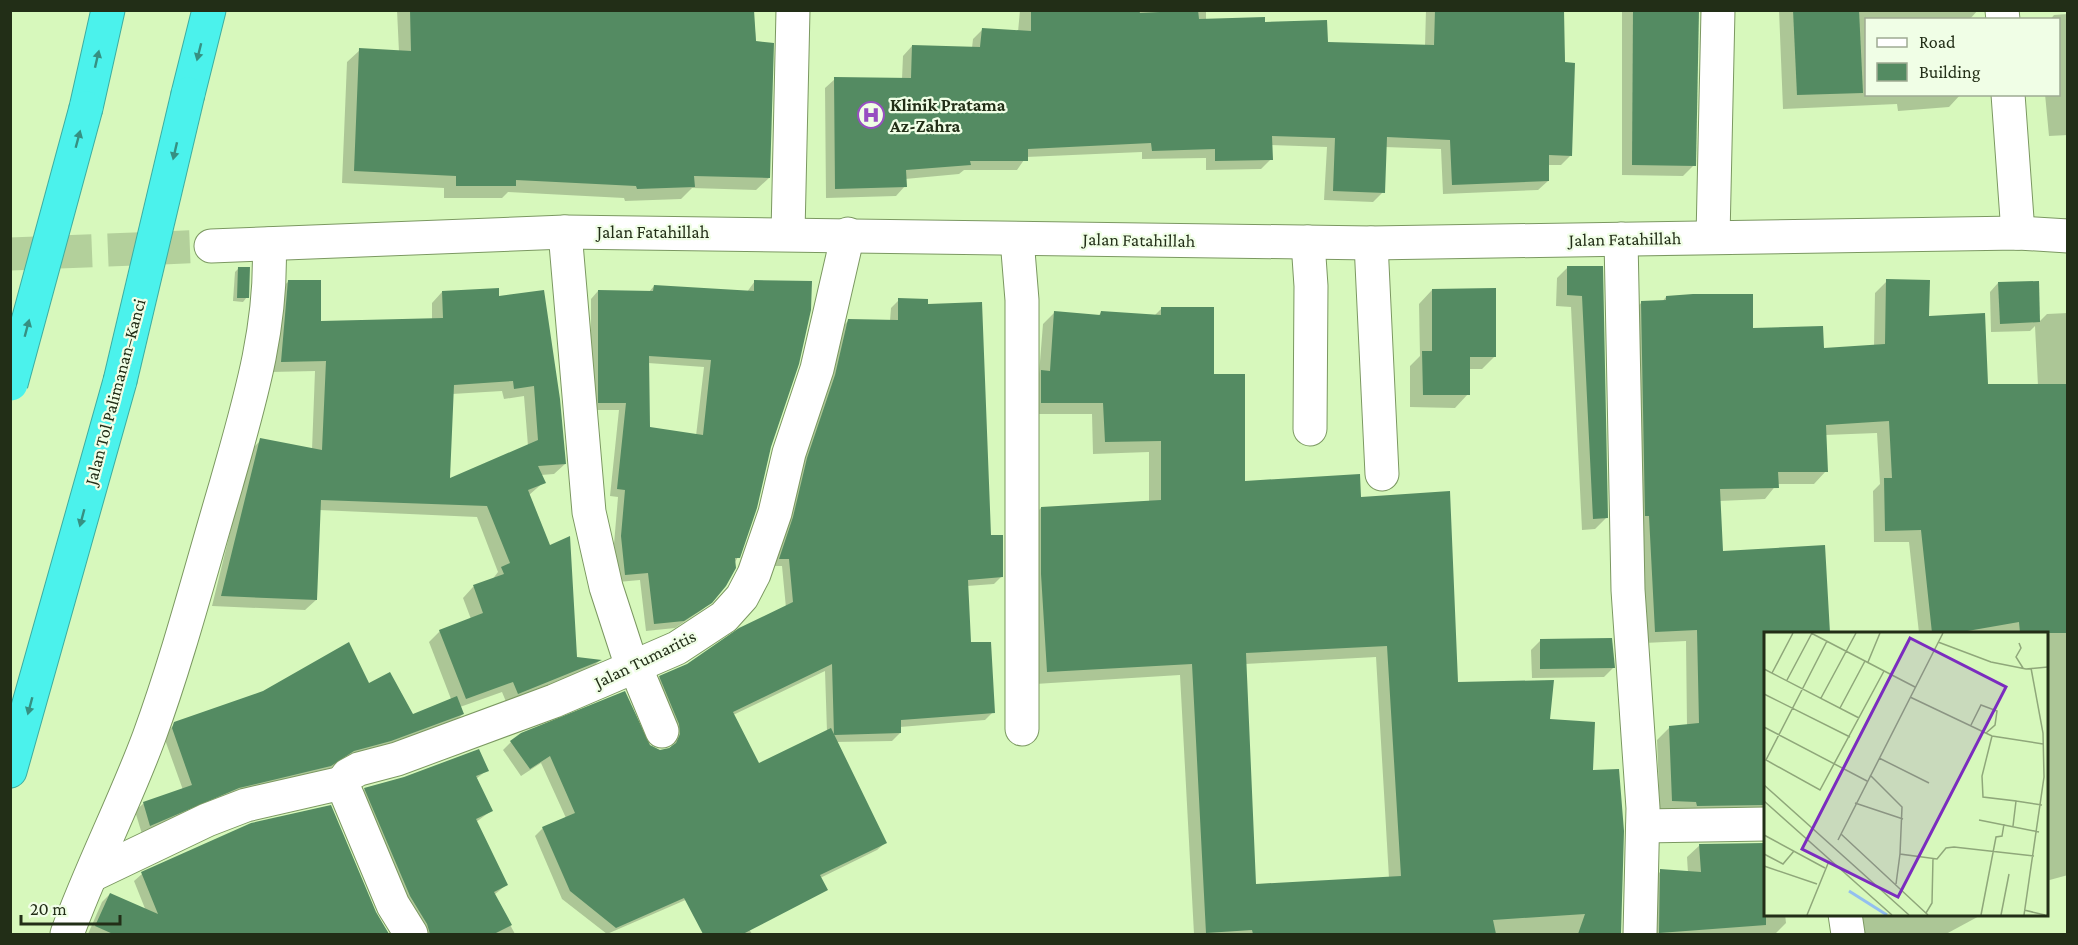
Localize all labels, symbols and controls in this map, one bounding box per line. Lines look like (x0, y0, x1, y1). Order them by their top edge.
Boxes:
legend (1865, 18, 2060, 96)
text: Road (1919, 32, 1956, 52)
one-way arrow (193, 43, 203, 61)
one-way arrow (93, 50, 102, 69)
text: Building (1919, 62, 1981, 82)
place label: Klinik Pratama Az-Zahra (889, 95, 1006, 136)
hospital icon: Klinik Pratama Az-Zahra (856, 100, 886, 130)
one-way arrow (73, 130, 83, 149)
one-way arrow (169, 142, 179, 160)
street label: Jalan Fatahillah (595, 222, 710, 242)
street label: Jalan Fatahillah (1567, 228, 1682, 250)
street label: Jalan Fatahillah (1081, 229, 1196, 251)
street label: Jalan Tol Palimanan–Kanci (80, 296, 150, 489)
one-way arrow (22, 319, 32, 337)
one-way arrow (77, 509, 86, 527)
street label: Jalan Tumaritis (589, 626, 699, 693)
inset map (1764, 632, 2048, 915)
one-way arrow (24, 697, 34, 715)
scale bar (21, 888, 120, 926)
text: 20 m (30, 899, 67, 919)

